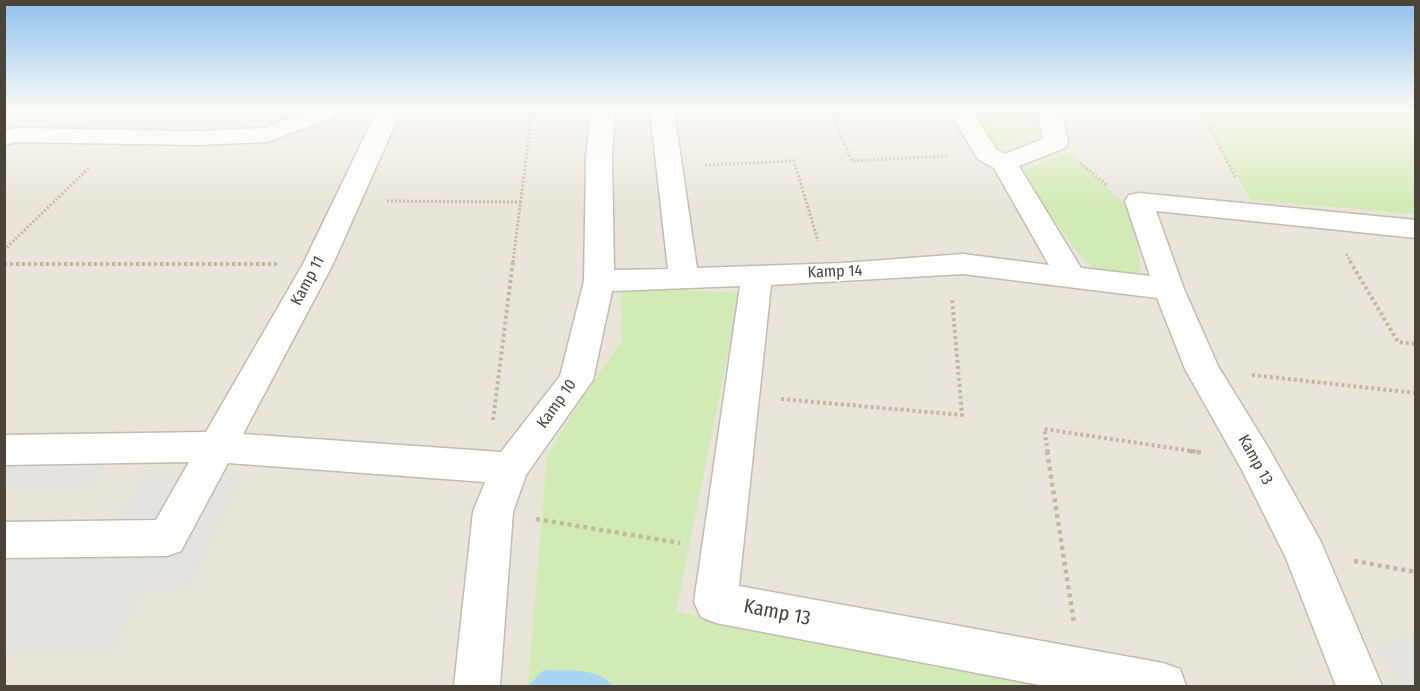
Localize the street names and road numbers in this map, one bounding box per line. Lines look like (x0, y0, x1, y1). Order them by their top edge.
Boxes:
street label: Kamp 11 (287, 253, 329, 309)
street label: Kamp 14 (807, 261, 863, 283)
street label: Kamp 10 (533, 376, 581, 432)
street label: Kamp 13 (1233, 432, 1277, 488)
street label: Kamp 13 (741, 595, 813, 631)

